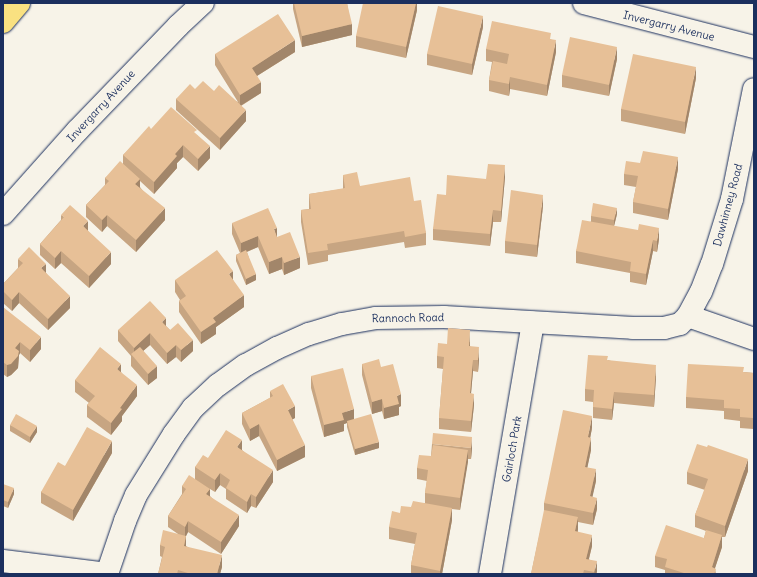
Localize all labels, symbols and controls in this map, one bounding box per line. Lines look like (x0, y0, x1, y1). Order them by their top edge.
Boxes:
street label: Invergarry Avenue (622, 8, 716, 44)
street label: Invergarry Avenue (64, 67, 138, 145)
street label: Dawhinney Road (711, 162, 745, 248)
street label: Rannoch Road (372, 311, 444, 325)
street label: Gairloch Park (500, 415, 524, 483)

